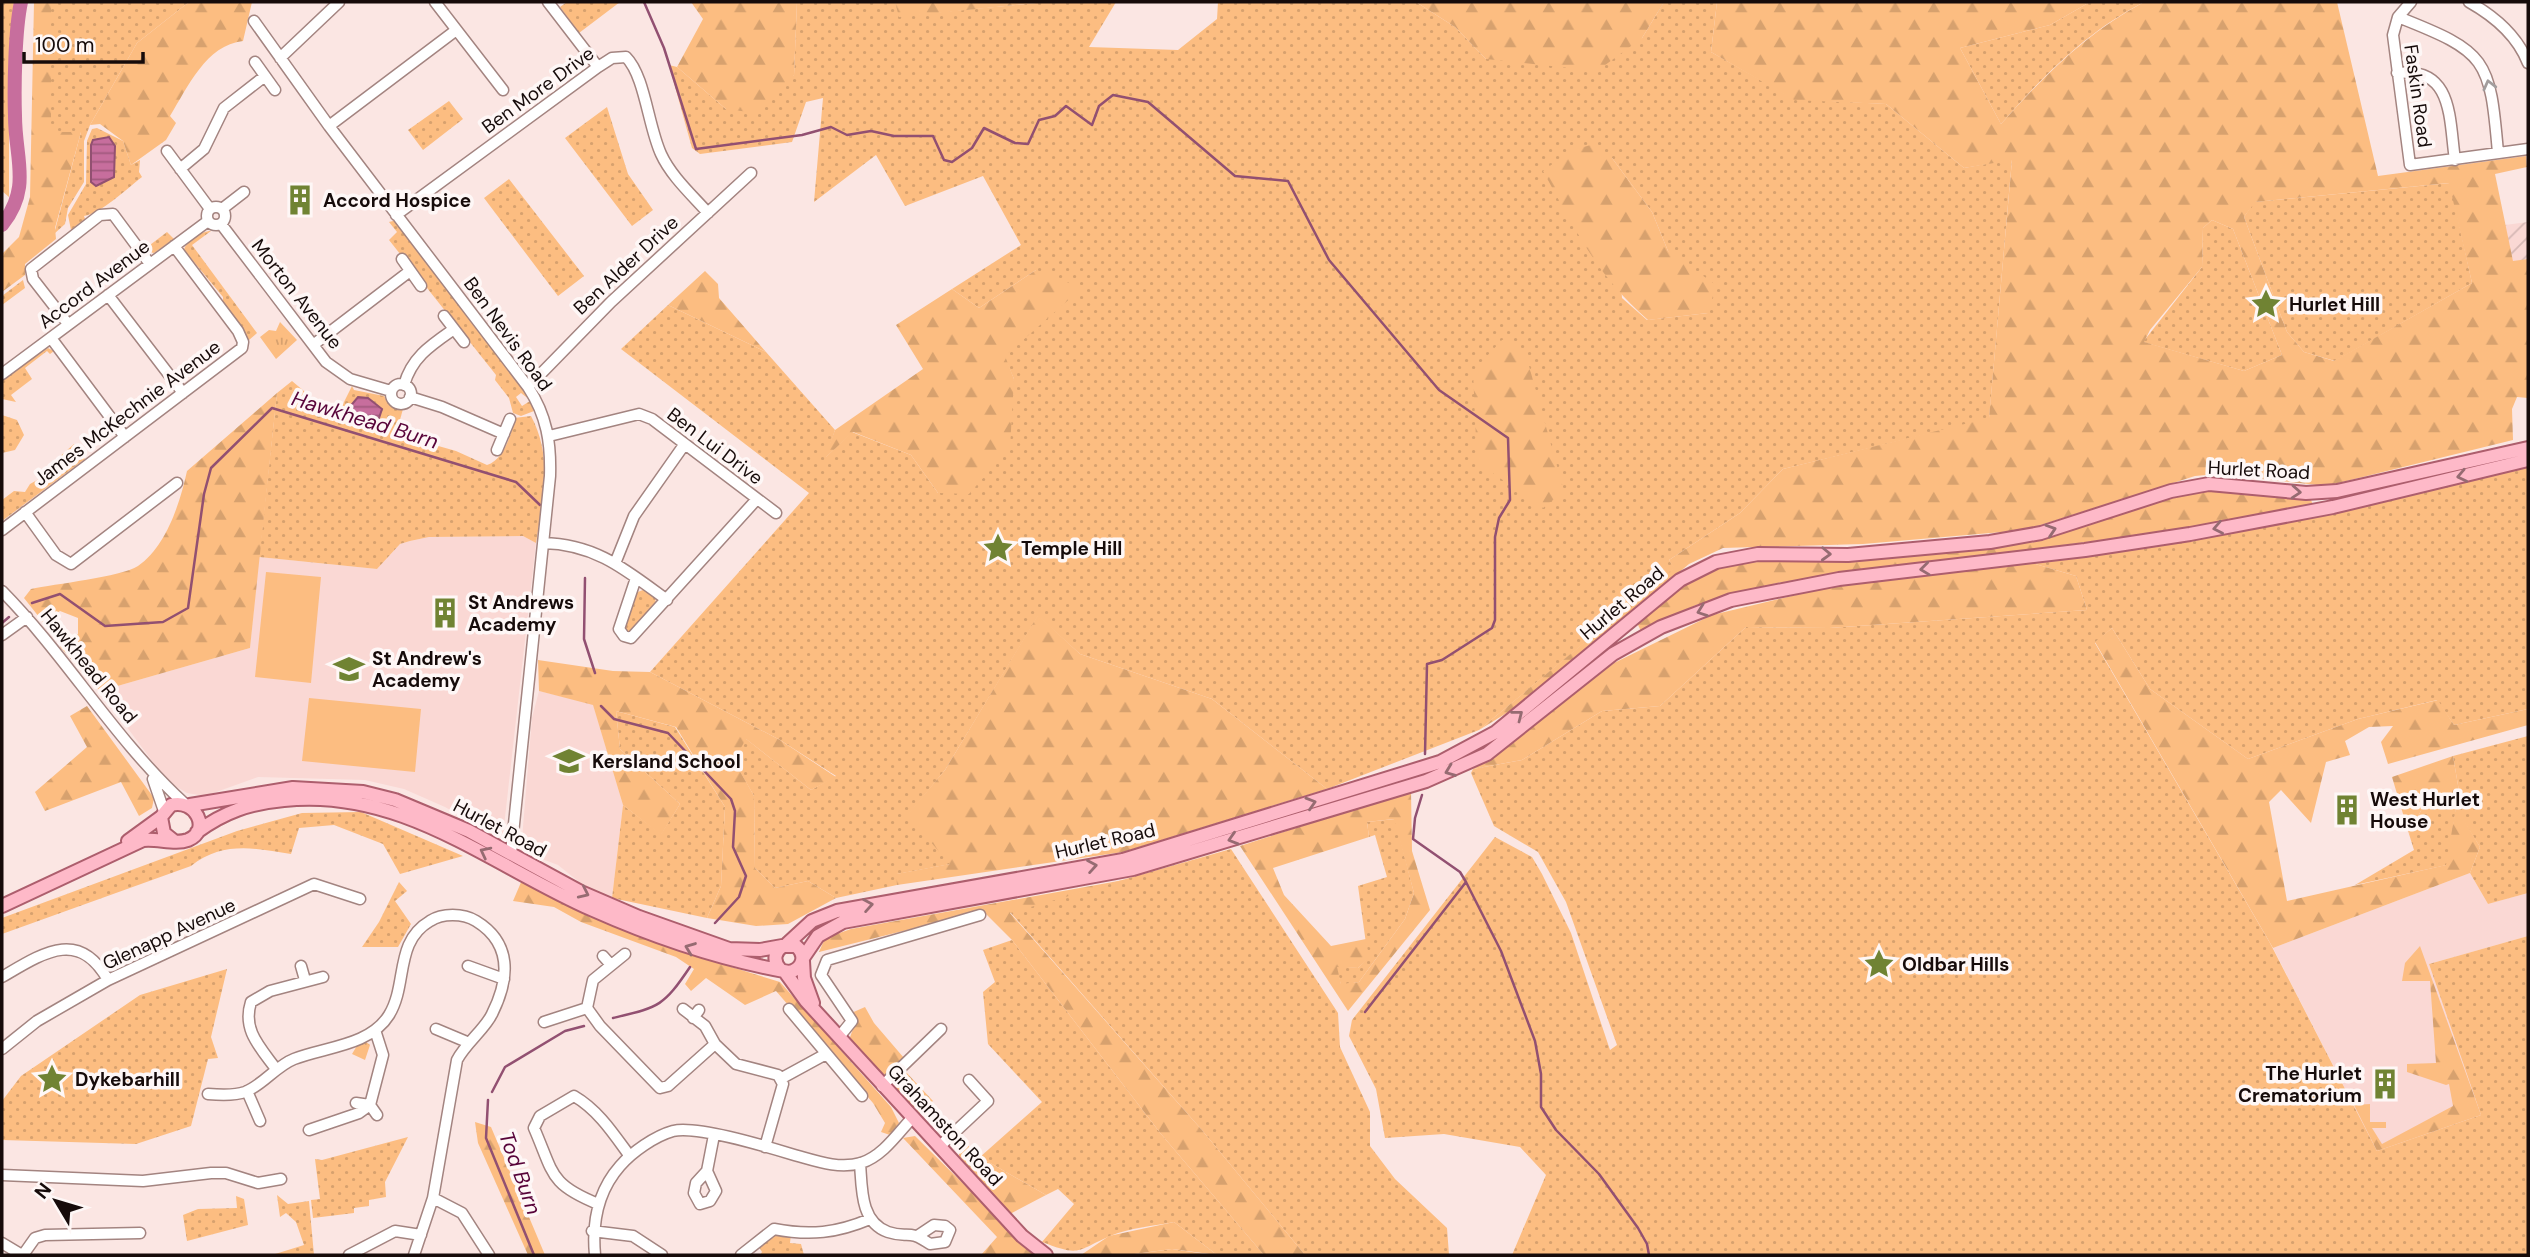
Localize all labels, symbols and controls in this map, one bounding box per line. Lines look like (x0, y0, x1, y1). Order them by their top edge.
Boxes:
scale bar (24, 21, 144, 65)
text: 100 m (35, 31, 95, 59)
street label: Ben More Drive (477, 41, 599, 139)
street label: Faskin Road (2398, 43, 2438, 149)
one-way arrow (2483, 80, 2497, 92)
building icon: Accord Hospice (283, 183, 317, 217)
place label: Accord Hospice (323, 188, 471, 213)
street label: Ben Alder Drive (568, 210, 684, 320)
street label: Accord Avenue (33, 234, 155, 334)
street label: Morton Avenue (246, 234, 348, 354)
street label: Ben Nevis Road (458, 272, 558, 396)
place icon: Hurlet Hill (2249, 287, 2283, 321)
place label: Hurlet Hill (2289, 292, 2380, 317)
street label: James McKechnie Avenue (28, 334, 226, 492)
water label: Hawkhead Burn (288, 384, 442, 456)
street label: Ben Lui Drive (662, 402, 768, 490)
street label: Hurlet Road (2207, 455, 2311, 485)
one-way arrow (2456, 467, 2468, 482)
one-way arrow (2291, 485, 2302, 500)
one-way arrow (2212, 520, 2224, 535)
one-way arrow (2045, 523, 2057, 538)
place icon: Temple Hill (981, 531, 1015, 565)
place label: Temple Hill (1021, 536, 1122, 561)
one-way arrow (1821, 546, 1832, 562)
street label: Hurlet Road (1575, 561, 1669, 645)
one-way arrow (1919, 561, 1930, 576)
place label: St Andrews Academy (468, 590, 574, 637)
building icon: St Andrews Academy (428, 596, 462, 630)
one-way arrow (1696, 602, 1708, 616)
street label: Hawkhead Road (35, 604, 143, 728)
place label: St Andrew's Academy (372, 646, 482, 693)
school or university icon: St Andrew's Academy (332, 652, 366, 686)
one-way arrow (1511, 710, 1523, 723)
school or university icon: Kersland School (552, 744, 586, 778)
place label: Kersland School (592, 749, 741, 774)
one-way arrow (1445, 763, 1457, 777)
place label: West Hurlet House (2370, 787, 2480, 834)
street label: Hurlet Road (449, 793, 551, 863)
building icon: West Hurlet House (2330, 793, 2364, 827)
one-way arrow (1304, 797, 1316, 812)
street label: Hurlet Road (1052, 817, 1158, 865)
one-way arrow (1227, 831, 1239, 846)
one-way arrow (479, 847, 492, 861)
one-way arrow (1086, 859, 1098, 874)
one-way arrow (577, 885, 589, 899)
street label: Glenapp Avenue (98, 892, 240, 976)
one-way arrow (862, 898, 874, 913)
one-way arrow (685, 942, 697, 956)
place icon: Oldbar Hills (1862, 947, 1896, 981)
place label: Oldbar Hills (1902, 952, 2009, 977)
street label: Grahamston Road (882, 1059, 1008, 1191)
place label: The Hurlet Crematorium (2238, 1061, 2362, 1108)
place icon: Dykebarhill (35, 1062, 69, 1096)
place label: Dykebarhill (75, 1067, 180, 1092)
building icon: The Hurlet Crematorium (2368, 1067, 2402, 1101)
water label: Tod Burn (492, 1128, 548, 1218)
north arrow (21, 1166, 91, 1236)
text: N (29, 1178, 57, 1204)

